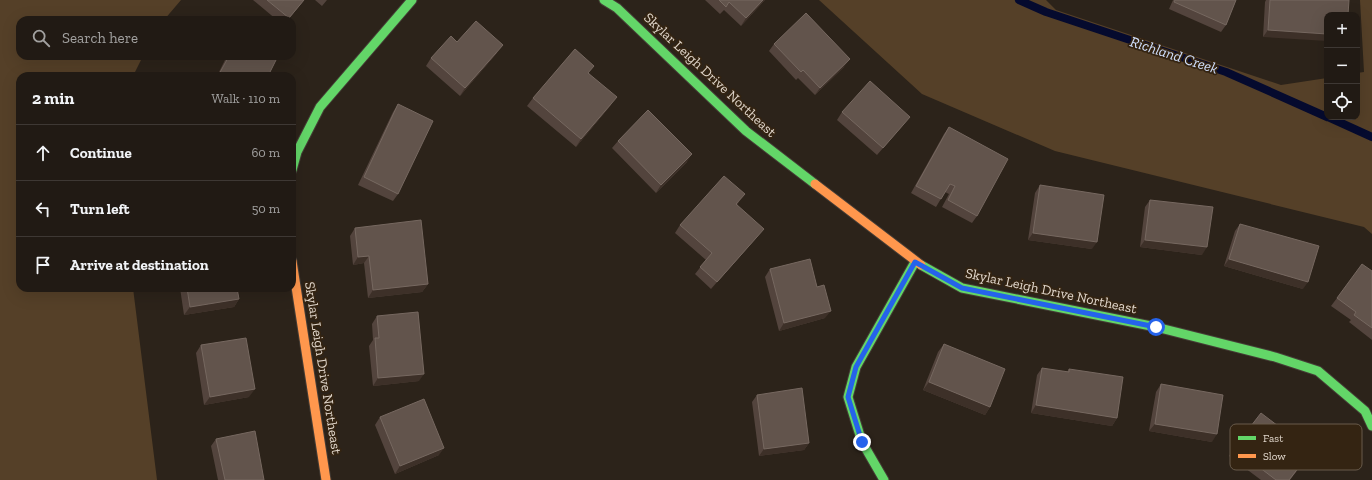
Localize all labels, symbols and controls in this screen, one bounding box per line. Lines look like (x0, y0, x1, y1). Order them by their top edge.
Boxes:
street label: Skylar Leigh Drive Northeast (640, 9, 780, 141)
map controls (1324, 12, 1360, 120)
button: + (1324, 12, 1360, 48)
search box (16, 16, 296, 60)
icon: search (30, 27, 52, 49)
text: Search here (62, 29, 138, 47)
water label: Richland Creek (1128, 32, 1220, 78)
button: − (1324, 48, 1360, 84)
button: locate (1324, 84, 1360, 120)
text: 2 min (32, 88, 74, 108)
text: Walk · 110 m (212, 91, 280, 106)
icon: ahead (32, 142, 54, 164)
text: Continue (70, 144, 132, 162)
text: 60 m (251, 145, 280, 160)
icon: left (32, 198, 54, 220)
text: Turn left (70, 200, 130, 218)
text: 50 m (252, 201, 280, 216)
icon: arrive (32, 254, 54, 276)
text: Arrive at destination (70, 256, 209, 274)
street label: Skylar Leigh Drive Northeast (964, 265, 1139, 318)
street label: Skylar Leigh Drive Northeast (301, 280, 345, 456)
route start (1147, 318, 1165, 336)
legend (1230, 424, 1362, 470)
text: Fast (1263, 432, 1284, 445)
route end (853, 433, 871, 451)
text: Slow (1263, 450, 1286, 463)

